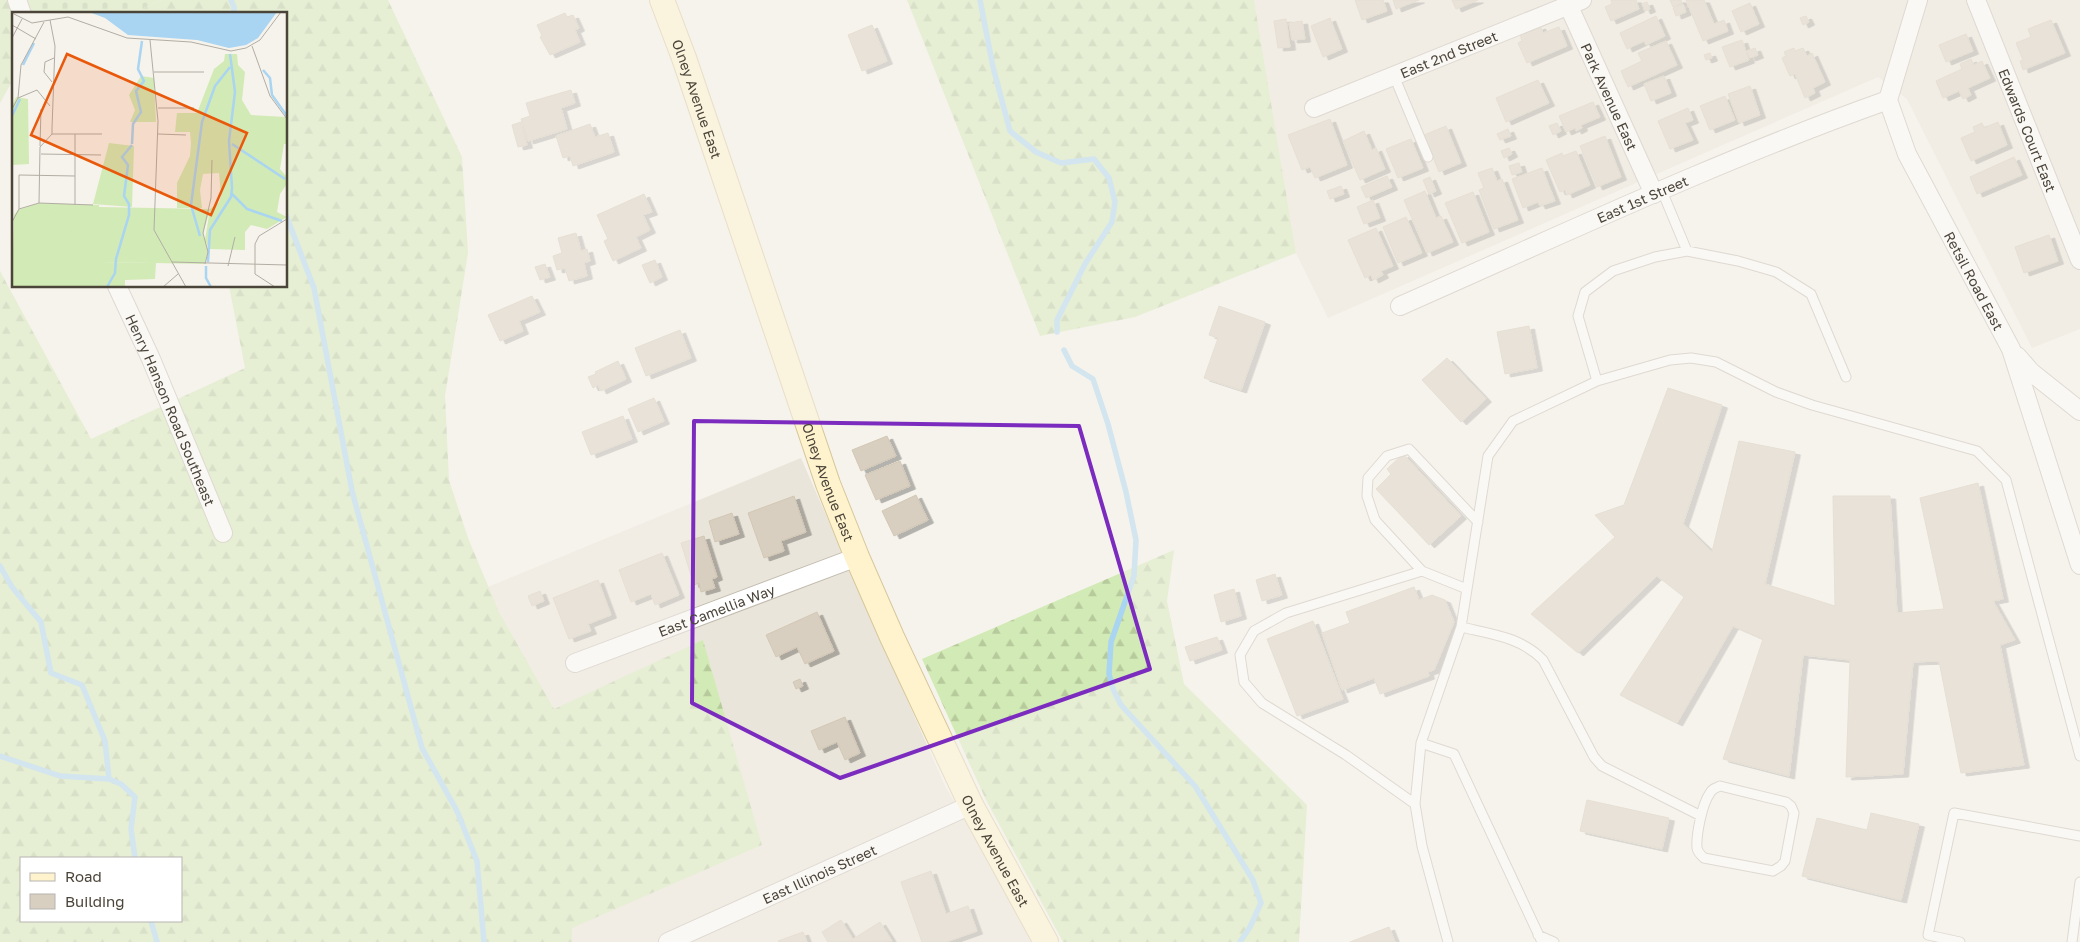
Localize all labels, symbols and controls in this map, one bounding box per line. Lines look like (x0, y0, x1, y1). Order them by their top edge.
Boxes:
inset map (12, 12, 288, 288)
street label: East 2nd Street (1397, 27, 1500, 81)
street label: Olney Avenue East (669, 37, 726, 161)
street label: Park Avenue East (1578, 40, 1642, 153)
street label: Edwards Court East (1996, 66, 2060, 194)
street label: East 1st Street (1594, 171, 1690, 226)
street label: Retsil Road East (1941, 228, 2008, 333)
street label: Henry Hanson Road Southeast (123, 311, 219, 508)
street label: Olney Avenue East (799, 420, 858, 544)
street label: East Camellia Way (656, 580, 777, 640)
street label: Olney Avenue East (959, 792, 1033, 909)
street label: East Illinois Street (760, 840, 879, 907)
legend (20, 857, 182, 922)
text: Road (65, 867, 102, 885)
text: Building (65, 892, 125, 910)

